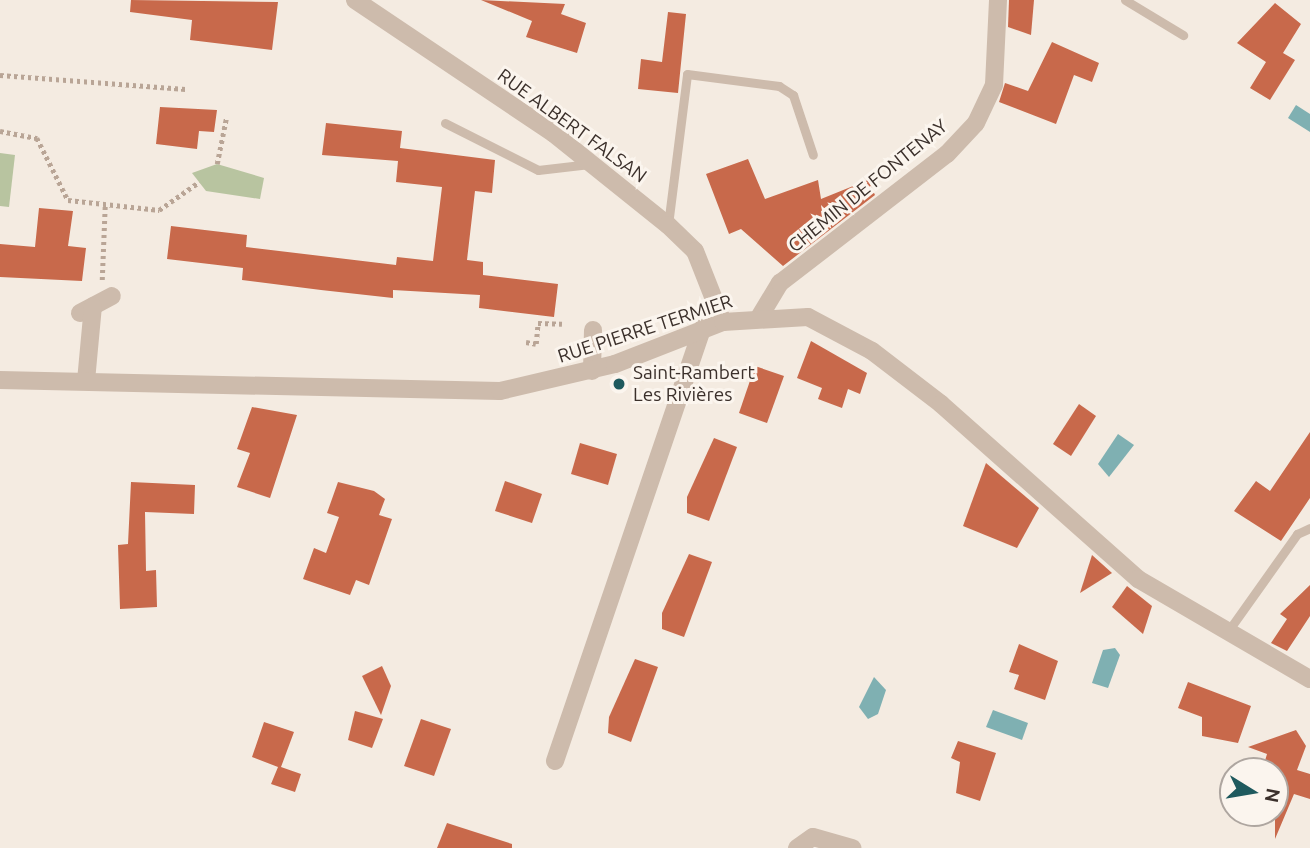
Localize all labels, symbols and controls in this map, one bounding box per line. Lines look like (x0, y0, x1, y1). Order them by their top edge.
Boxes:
street label: RUE ALBERT FALSAN (493, 64, 651, 188)
street label: CHEMIN DE FONTENAY (784, 115, 952, 257)
street label: RUE PIERRE TERMIER (555, 290, 735, 368)
place label: Saint-Rambert Les Rivières (633, 362, 755, 406)
marker: Saint-Rambert Les Rivières (611, 376, 627, 392)
north arrow (1219, 757, 1289, 827)
text: N (1260, 787, 1285, 805)

